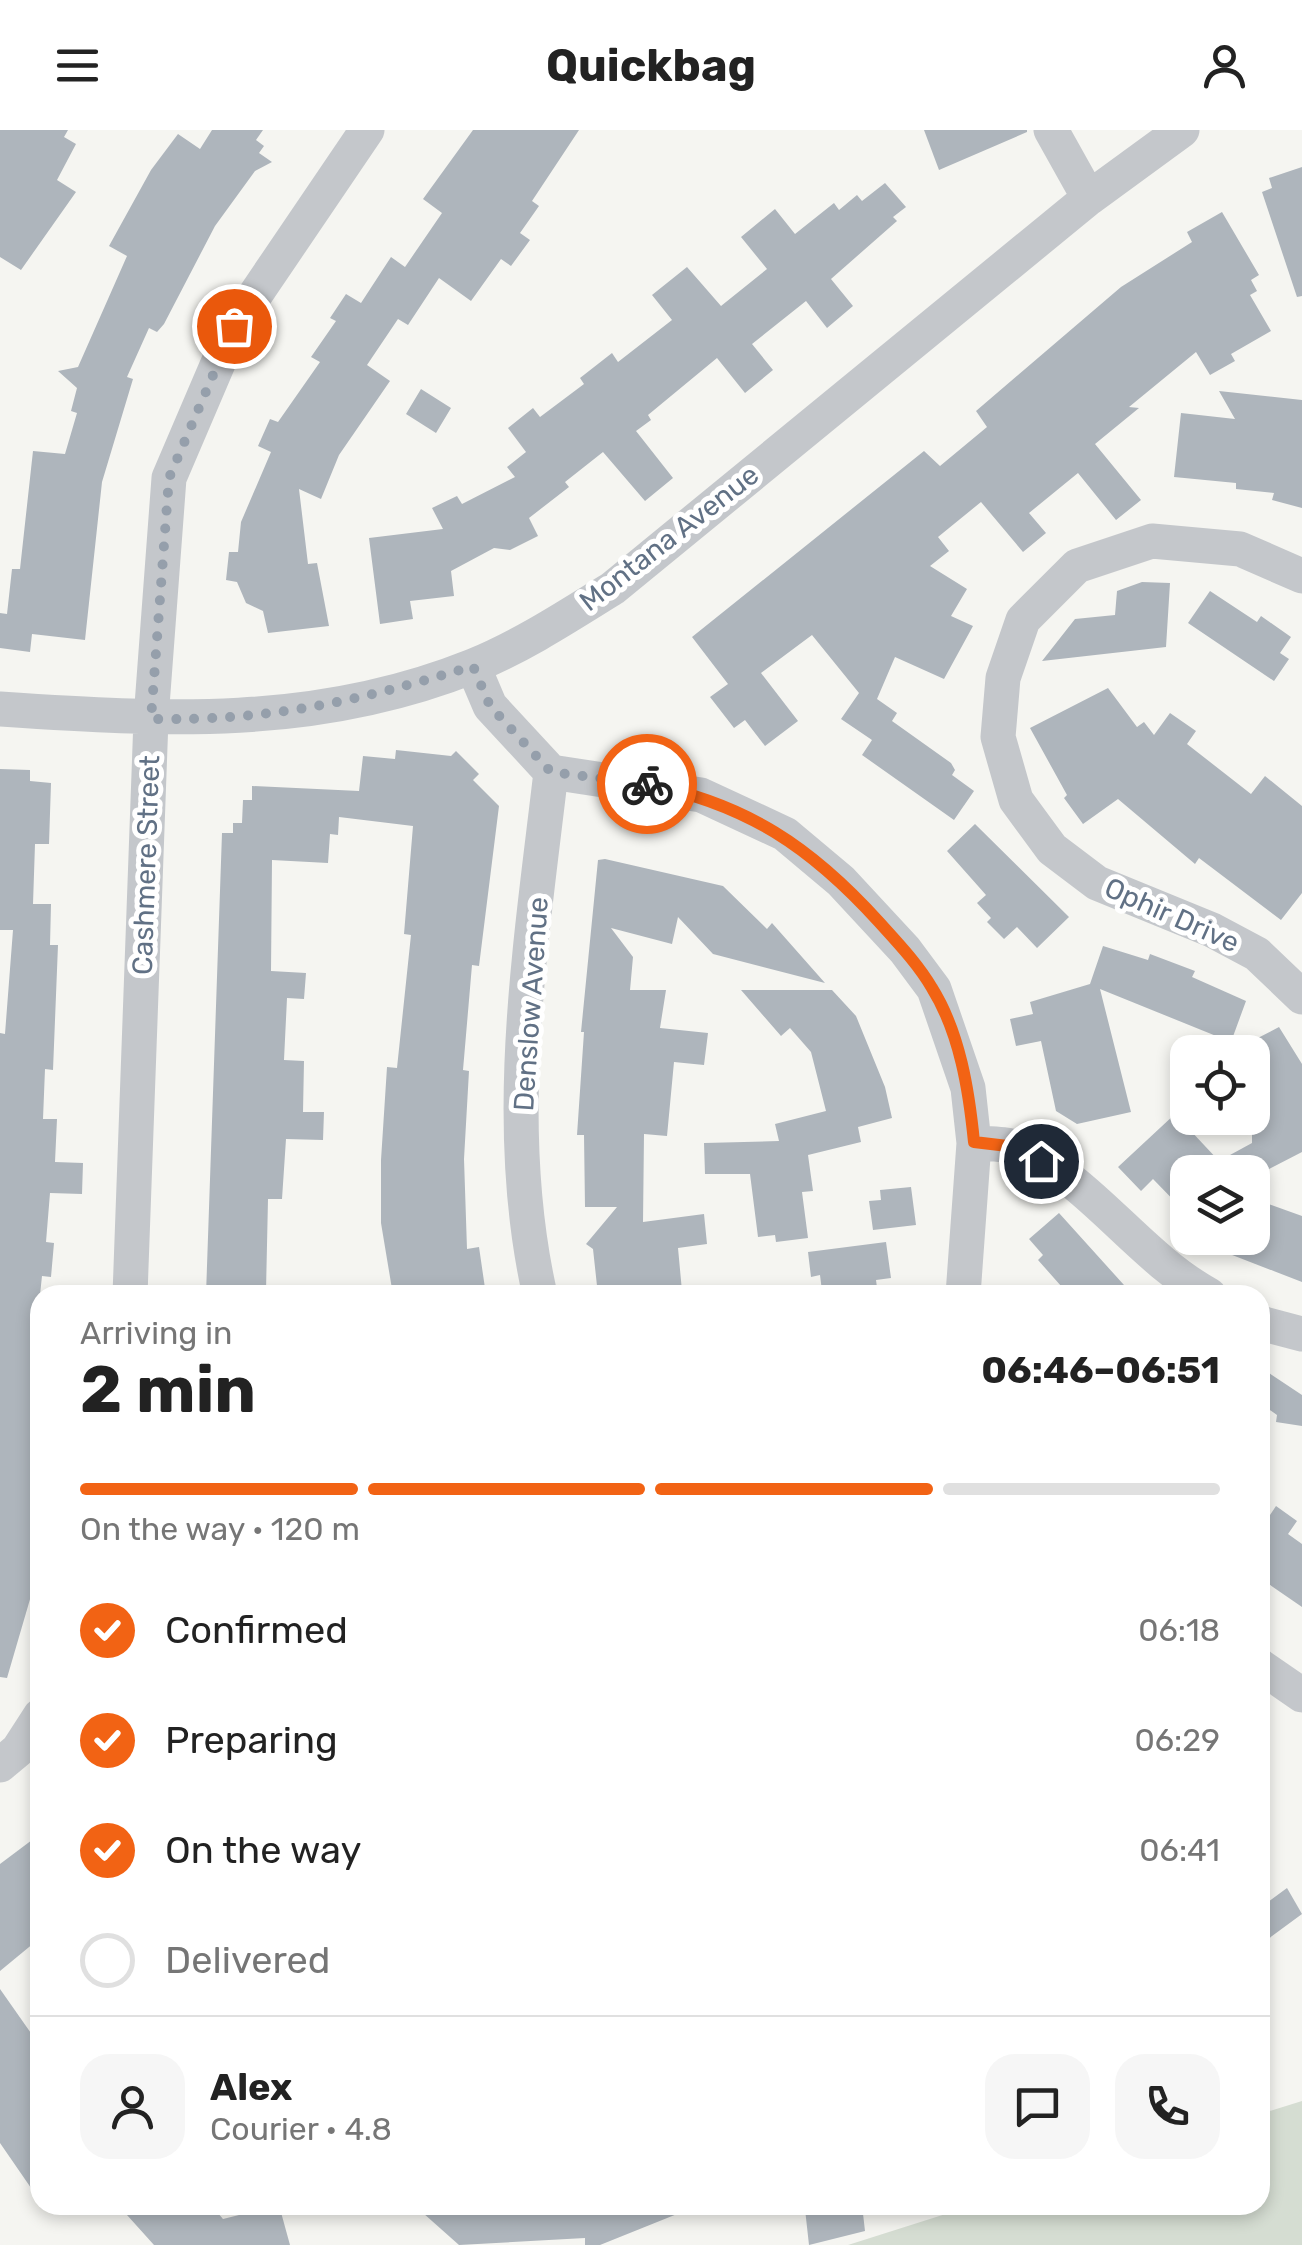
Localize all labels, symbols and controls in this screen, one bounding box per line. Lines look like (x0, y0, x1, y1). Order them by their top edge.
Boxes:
icon: menu (50, 38, 105, 93)
icon: person (1197, 38, 1252, 93)
text: Quickbag (546, 39, 756, 92)
pin (192, 284, 277, 369)
icon: bag (207, 299, 262, 354)
street label: Montana Avenue (573, 458, 765, 618)
courier (597, 734, 697, 834)
street label: Cashmere Street (126, 755, 166, 975)
icon: bike (620, 757, 675, 812)
street label: Ophir Drive (1100, 871, 1244, 959)
street label: Denslow Avenue (507, 896, 555, 1112)
map controls (1170, 1035, 1270, 1255)
button: locate (1170, 1035, 1270, 1135)
pin (999, 1119, 1084, 1204)
icon: home (1014, 1134, 1069, 1189)
button: layers (1170, 1155, 1270, 1255)
text: Arriving in (80, 1314, 232, 1352)
text: 06:46–06:51 (981, 1347, 1220, 1393)
text: 2 min (80, 1351, 256, 1428)
text: On the way · 120 m (80, 1510, 360, 1548)
icon: check (80, 1603, 135, 1658)
text: Confirmed (165, 1607, 348, 1653)
text: 06:18 (1138, 1611, 1220, 1649)
icon: check (80, 1713, 135, 1768)
text: Preparing (165, 1717, 338, 1763)
text: 06:29 (1134, 1721, 1220, 1759)
icon: check (80, 1823, 135, 1878)
text: On the way (165, 1827, 361, 1873)
text: 06:41 (1139, 1831, 1220, 1869)
text: Delivered (165, 1937, 330, 1983)
button: person (80, 2054, 185, 2159)
button: chat (985, 2054, 1090, 2159)
button: phone (1115, 2054, 1220, 2159)
text: Alex (210, 2064, 292, 2110)
text: Courier · 4.8 (210, 2110, 392, 2148)

